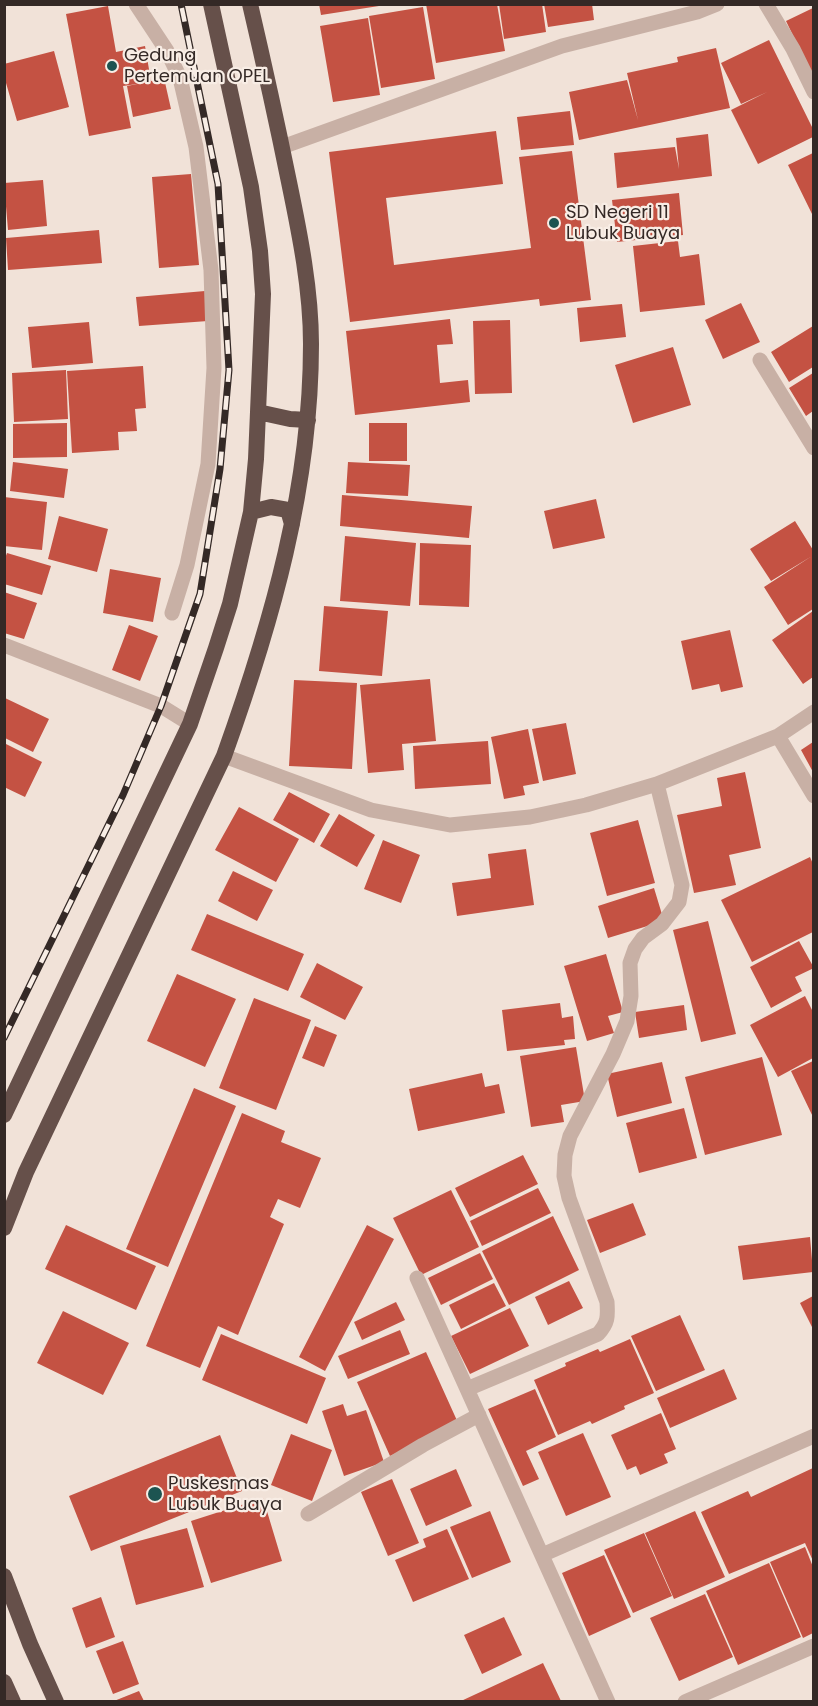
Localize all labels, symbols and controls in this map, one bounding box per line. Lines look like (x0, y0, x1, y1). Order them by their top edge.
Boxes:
place label: Gedung Pertemuan OPEL (124, 45, 270, 88)
marker: Gedung Pertemuan OPEL (105, 59, 119, 73)
place label: SD Negeri 11 Lubuk Buaya (566, 202, 680, 244)
marker: SD Negeri 11 Lubuk Buaya (547, 216, 561, 230)
place label: Puskesmas Lubuk Buaya (168, 1473, 282, 1516)
marker: Puskesmas Lubuk Buaya (146, 1485, 164, 1503)

